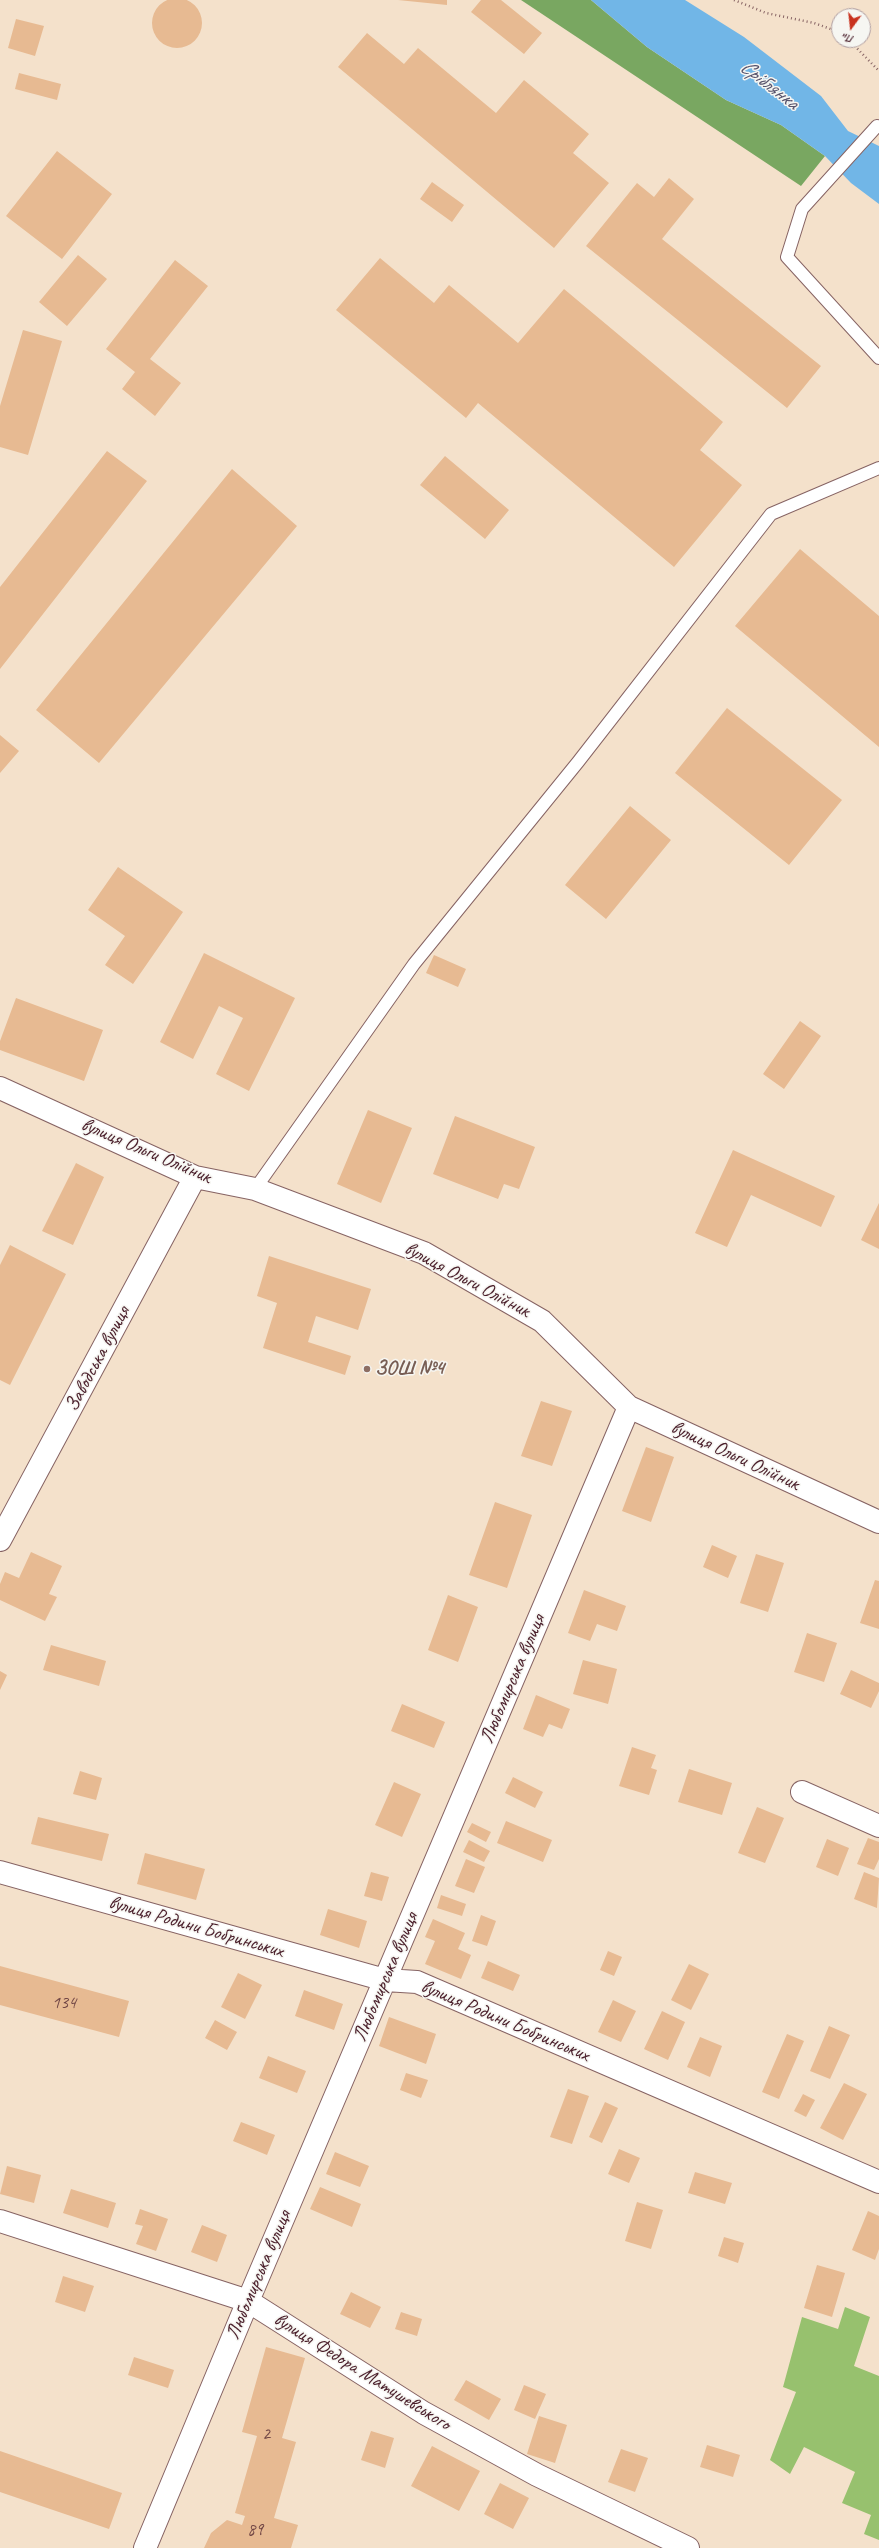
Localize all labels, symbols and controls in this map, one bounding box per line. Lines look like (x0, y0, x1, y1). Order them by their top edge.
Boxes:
north arrow (831, 8, 871, 48)
text: Пн (841, 30, 856, 47)
water label: Сріблянка (735, 54, 803, 116)
street label: вулиця Ольги Олійник (77, 1113, 215, 1189)
street label: вулиця Ольги Олійник (400, 1237, 534, 1323)
street label: Заводська вулиця (60, 1302, 136, 1416)
place label: ЗОШ №4 (375, 1357, 444, 1381)
marker: ЗОШ №4 (362, 1364, 372, 1374)
street label: вулиця Ольги Олійник (667, 1416, 803, 1496)
street label: Любомирська вулиця (475, 1611, 551, 1747)
street label: вулиця Родини Бобринських (106, 1891, 286, 1963)
street label: Любомирська вулиця (348, 1909, 424, 2045)
street label: вулиця Родини Бобринських (417, 1975, 593, 2067)
house number: 134 (52, 1992, 76, 2014)
street label: Любомирська вулиця (221, 2207, 297, 2343)
street label: вулиця Федора Матушевського (269, 2308, 455, 2436)
house number: 2 (262, 2423, 270, 2445)
house number: 89 (247, 2519, 263, 2541)

